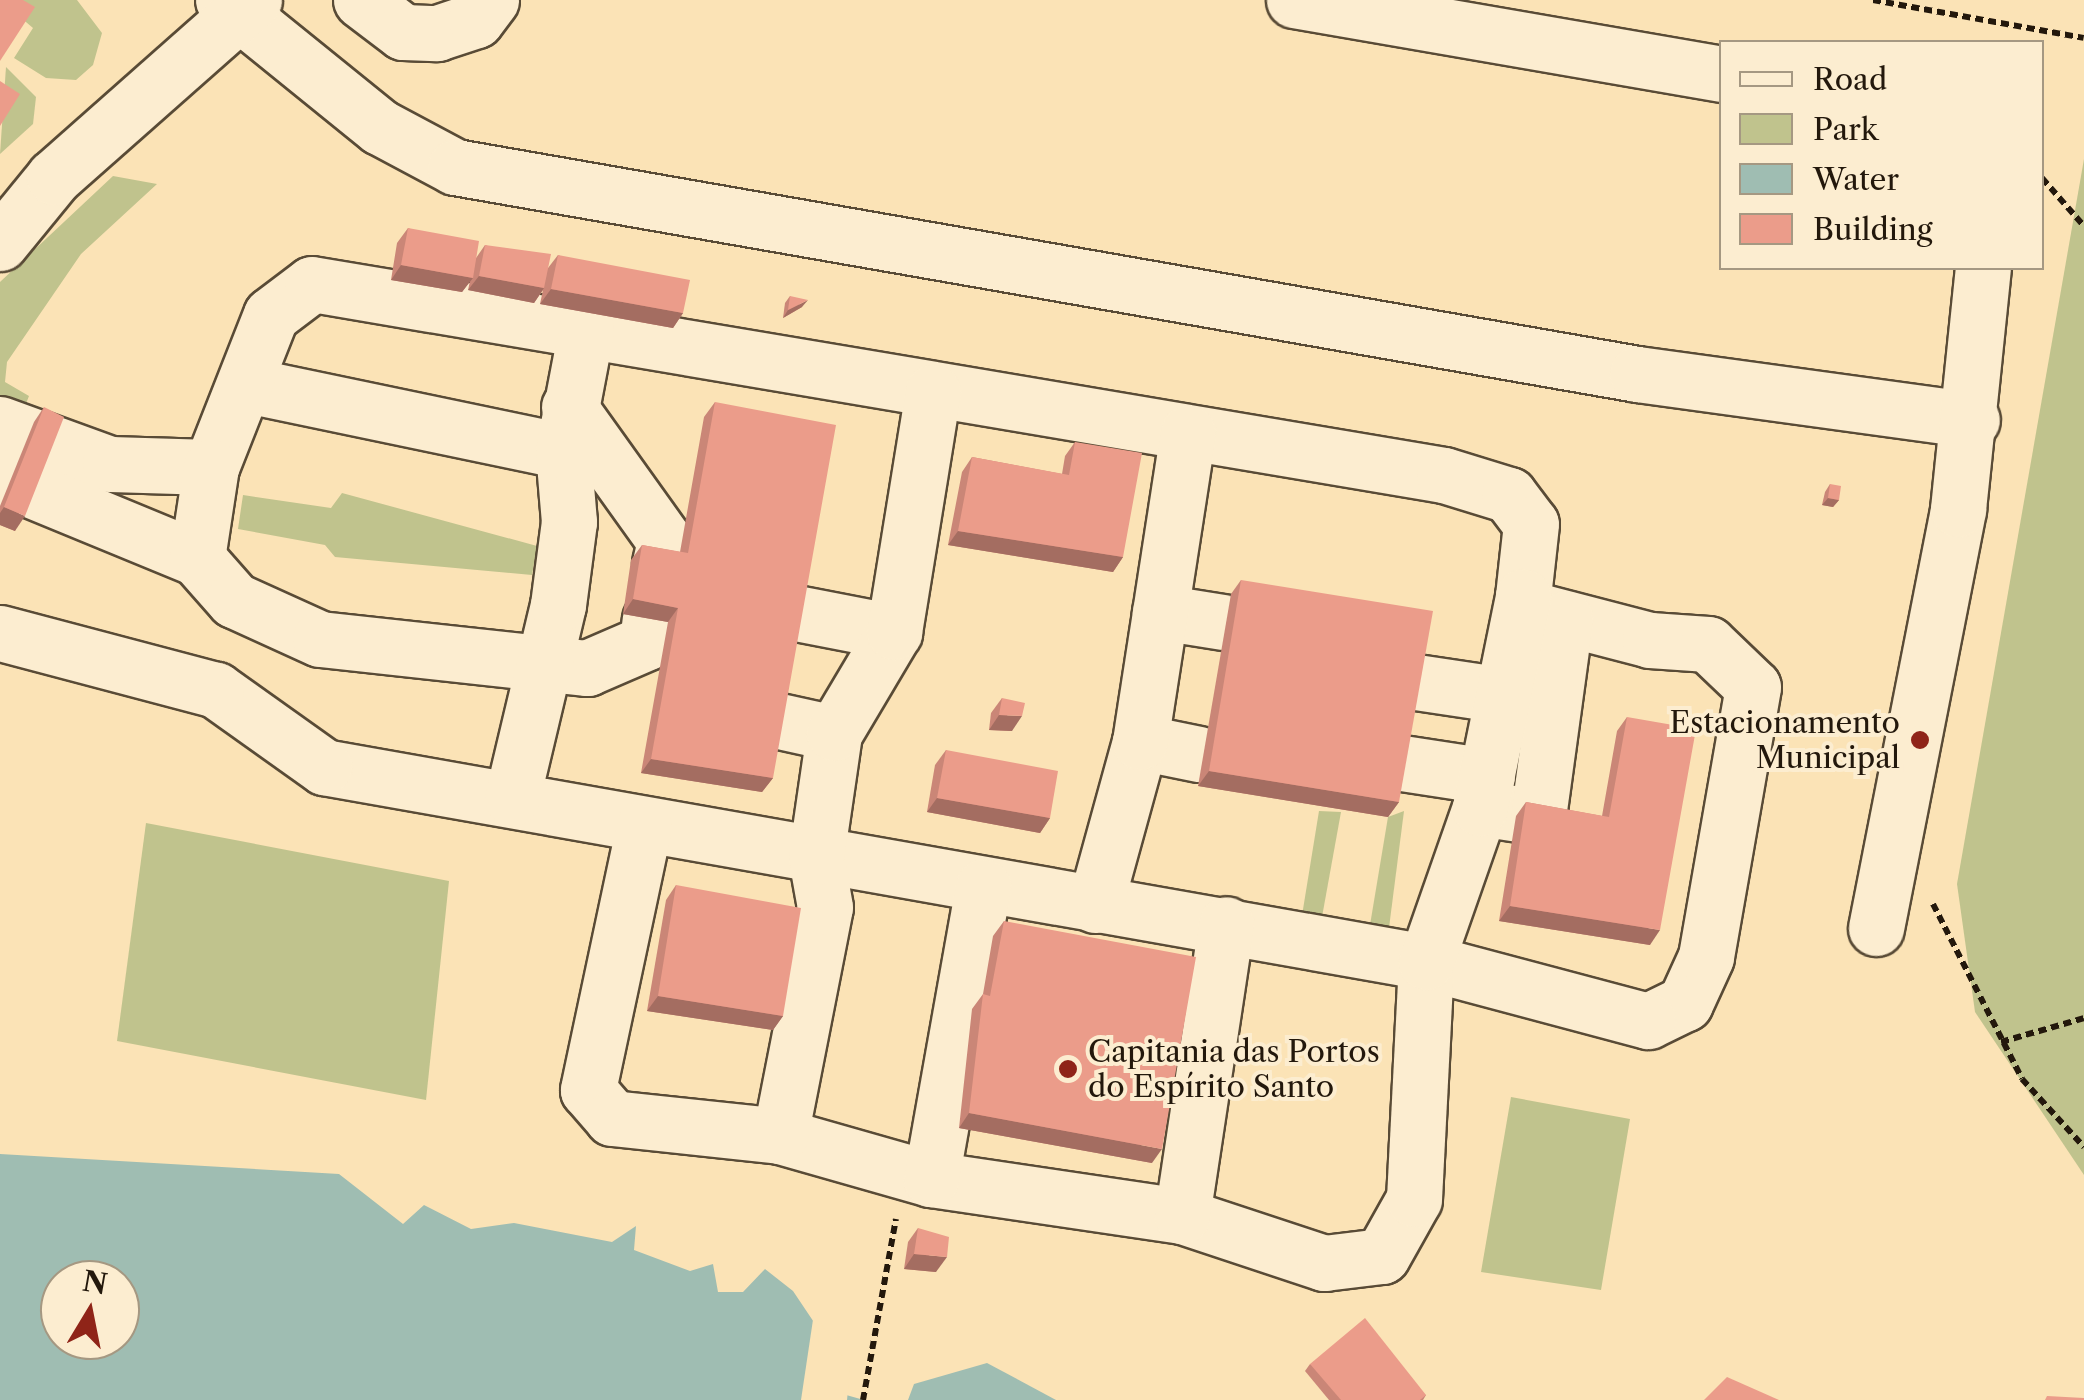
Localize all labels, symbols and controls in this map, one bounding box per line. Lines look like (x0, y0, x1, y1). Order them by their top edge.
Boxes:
legend (1719, 40, 2044, 270)
text: Road (1813, 61, 1887, 98)
text: Park (1813, 111, 1878, 148)
text: Water (1813, 161, 1899, 198)
text: Building (1813, 211, 1933, 248)
place label: Estacionamento Municipal (1670, 705, 1900, 776)
marker: Estacionamento Municipal (1909, 729, 1931, 751)
place label: Capitania das Portos do Espírito Santo (1088, 1034, 1380, 1104)
marker: Capitania das Portos do Espírito Santo (1057, 1058, 1079, 1080)
north arrow (40, 1260, 140, 1360)
text: N (80, 1264, 110, 1301)

